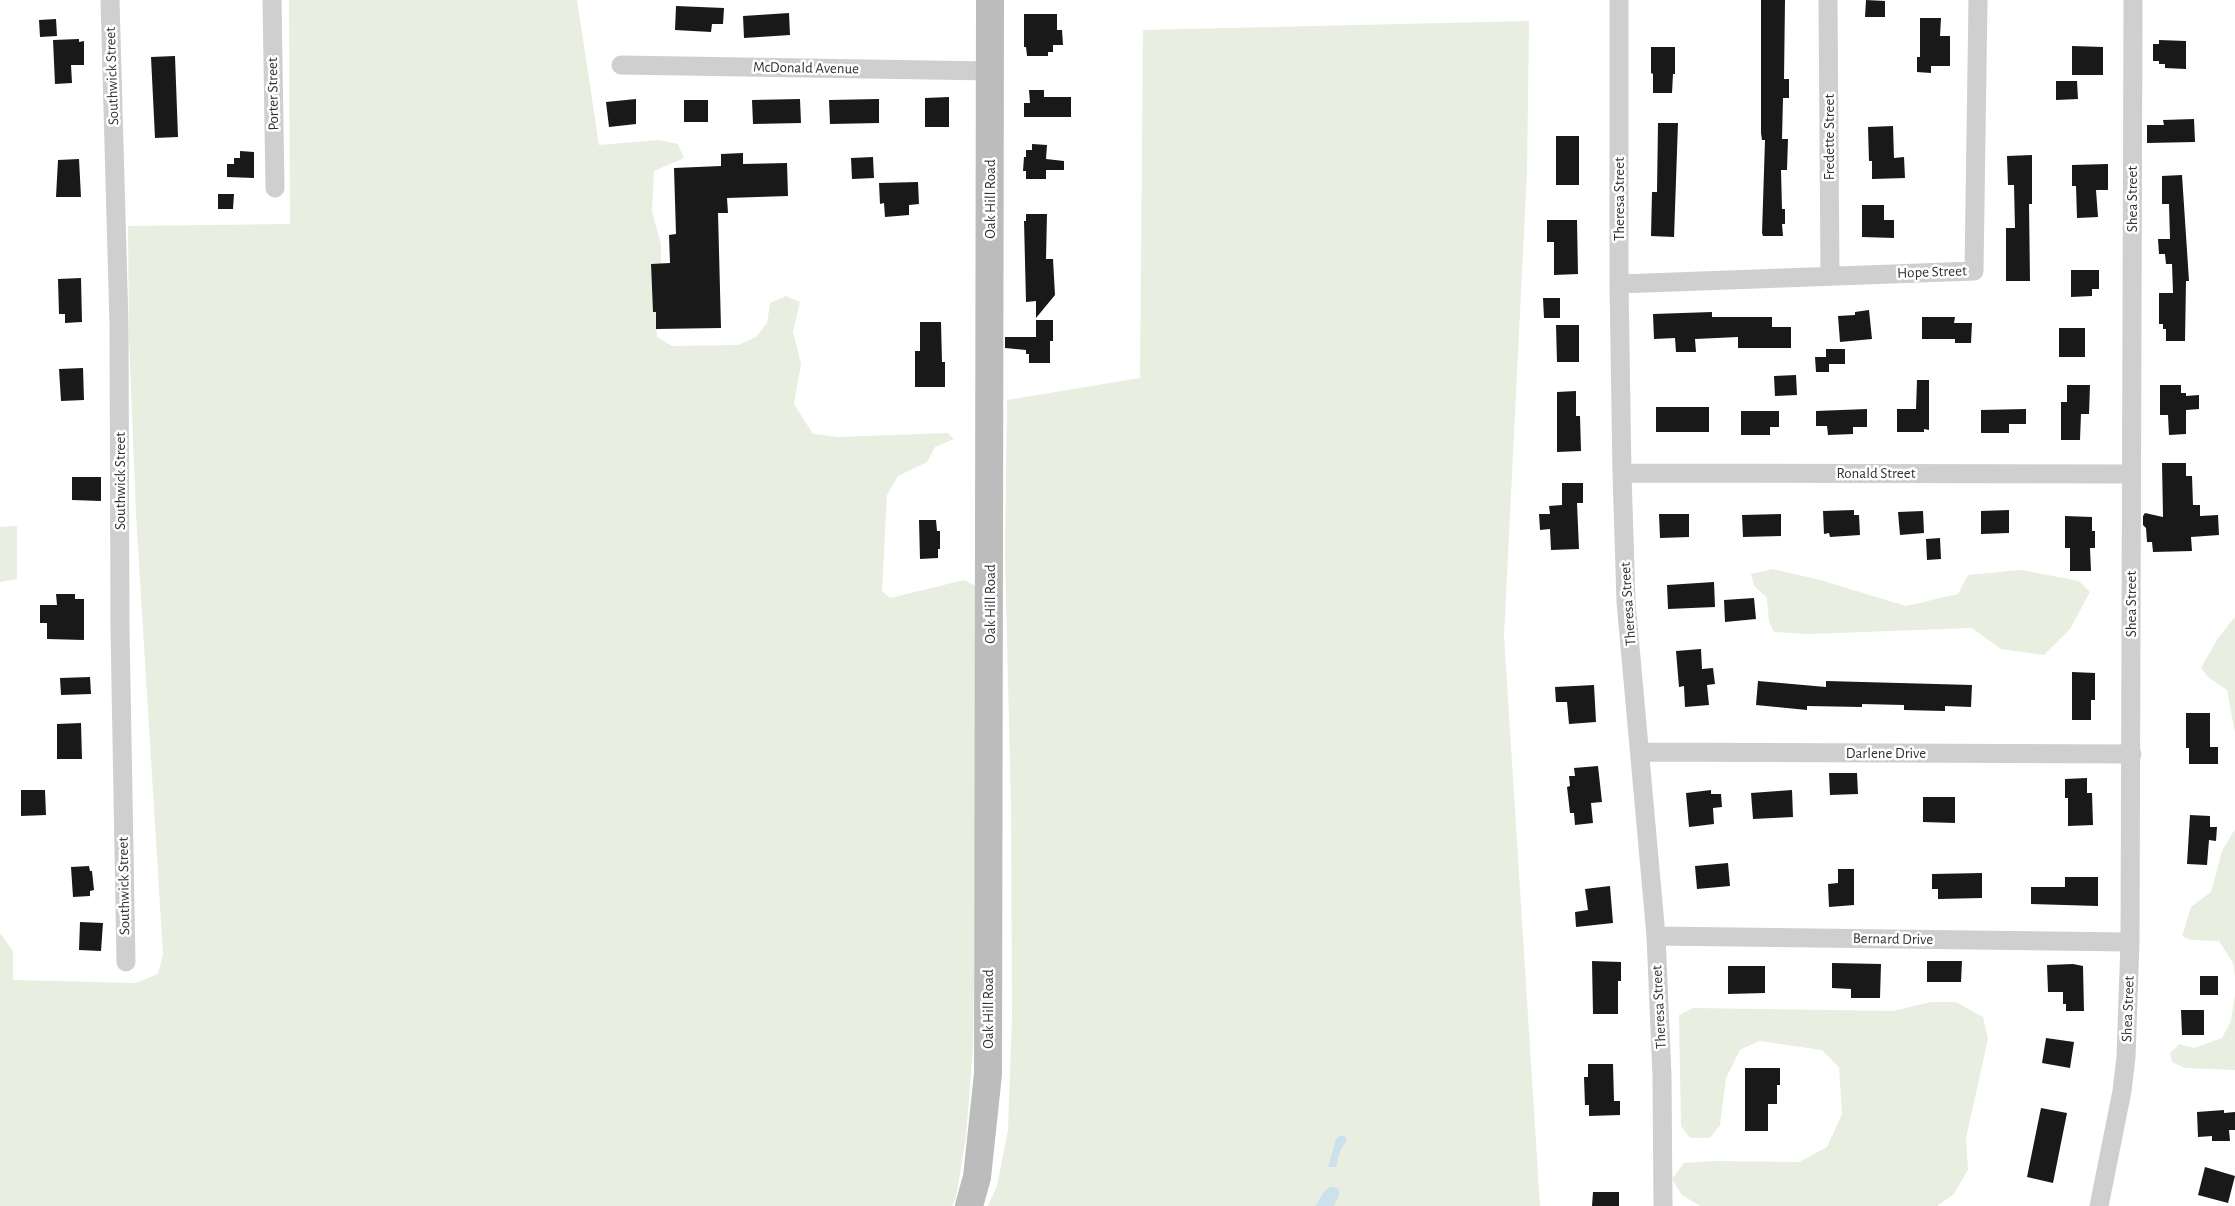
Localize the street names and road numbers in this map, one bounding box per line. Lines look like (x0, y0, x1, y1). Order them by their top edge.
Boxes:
street label: Southwick Street (101, 27, 123, 125)
street label: Porter Street (263, 57, 283, 131)
street label: McDonald Avenue (753, 58, 859, 78)
street label: Fredette Street (1820, 94, 1838, 180)
street label: Theresa Street (1610, 157, 1628, 241)
street label: Oak Hill Road (981, 159, 999, 239)
street label: Shea Street (2123, 166, 2141, 232)
street label: Hope Street (1897, 262, 1967, 282)
street label: Southwick Street (111, 432, 129, 530)
street label: Ronald Street (1837, 464, 1915, 482)
street label: Theresa Street (1616, 562, 1640, 646)
street label: Oak Hill Road (981, 564, 999, 644)
street label: Shea Street (2122, 571, 2140, 637)
street label: Darlene Drive (1846, 744, 1926, 762)
street label: Southwick Street (114, 837, 134, 935)
street label: Bernard Drive (1853, 929, 1933, 949)
street label: Theresa Street (1648, 965, 1670, 1049)
street label: Oak Hill Road (979, 969, 997, 1049)
street label: Shea Street (2118, 976, 2138, 1042)

